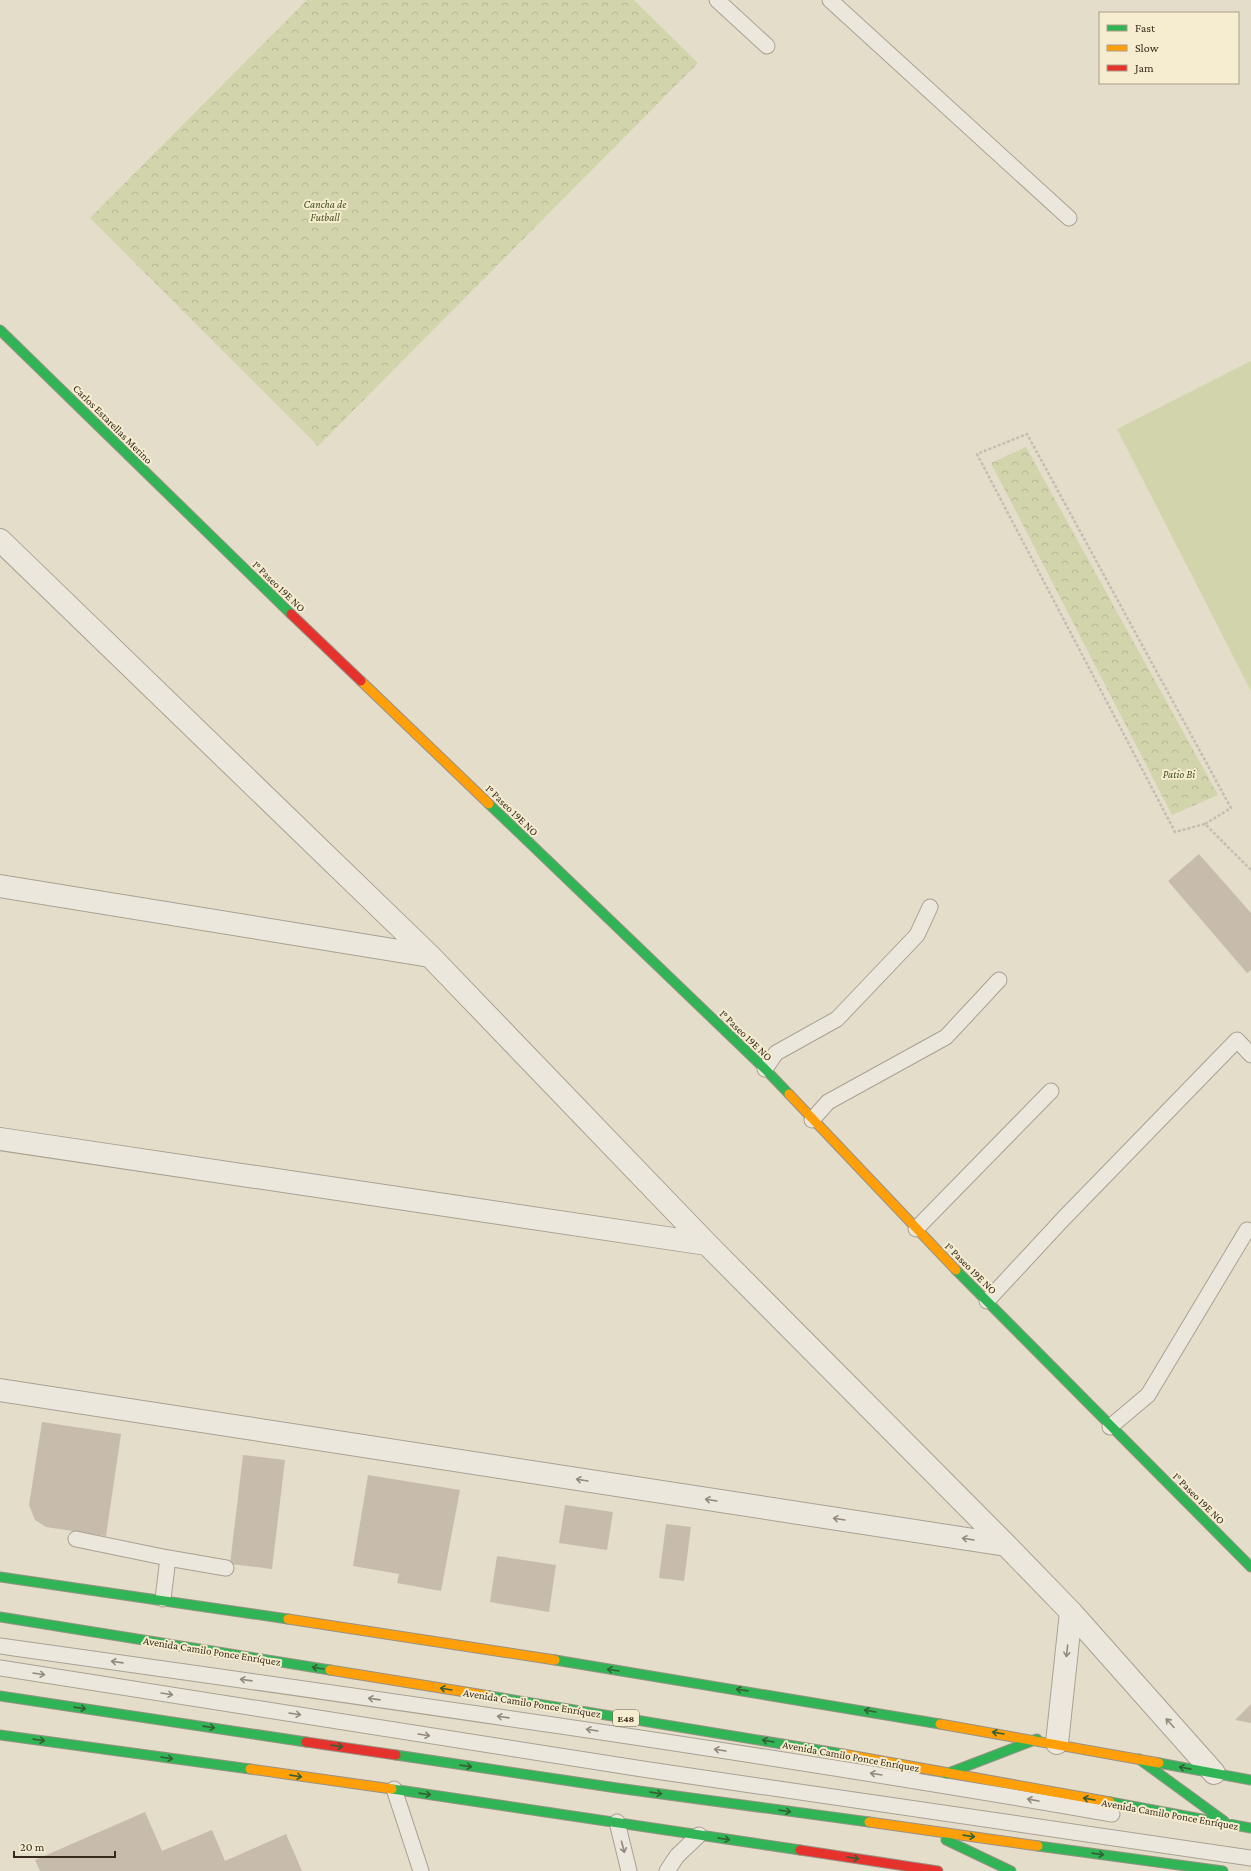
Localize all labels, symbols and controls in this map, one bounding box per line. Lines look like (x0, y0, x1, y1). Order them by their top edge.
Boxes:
legend (1099, 12, 1239, 84)
text: Fast (1135, 21, 1156, 35)
text: Slow (1135, 41, 1159, 55)
text: Jam (1134, 61, 1154, 75)
park label: Cancha de Futball (304, 198, 347, 223)
street label: Carlos Estarellas Merino (71, 382, 155, 466)
street label: 1° Paseo 19E NO (250, 558, 308, 614)
park label: Patio Bi (1163, 768, 1195, 780)
street label: 1° Paseo 19E NO (483, 782, 541, 838)
street label: 1° Paseo 19E NO (717, 1007, 775, 1063)
street label: 1° Paseo 19E NO (943, 1240, 999, 1296)
street label: 1° Paseo 19E NO (1171, 1470, 1227, 1526)
one-way arrow (576, 1476, 589, 1484)
one-way arrow (705, 1495, 718, 1503)
one-way arrow (833, 1515, 846, 1523)
one-way arrow (962, 1535, 975, 1543)
street label: Avenida Camilo Ponce Enríquez (142, 1634, 282, 1669)
one-way arrow (1063, 1644, 1070, 1657)
one-way arrow (111, 1658, 124, 1666)
one-way arrow (312, 1664, 325, 1672)
one-way arrow (607, 1665, 620, 1673)
one-way arrow (32, 1670, 45, 1678)
one-way arrow (240, 1676, 253, 1684)
one-way arrow (440, 1685, 453, 1693)
street label: Avenida Camilo Ponce Enríquez (462, 1686, 602, 1721)
one-way arrow (736, 1686, 749, 1694)
one-way arrow (160, 1690, 173, 1698)
one-way arrow (368, 1695, 381, 1703)
one-way arrow (73, 1704, 86, 1712)
one-way arrow (864, 1707, 877, 1715)
one-way arrow (288, 1710, 301, 1718)
road number: E48 (613, 1710, 639, 1726)
one-way arrow (497, 1713, 510, 1721)
one-way arrow (1165, 1718, 1174, 1728)
one-way arrow (202, 1723, 215, 1731)
one-way arrow (585, 1726, 598, 1734)
one-way arrow (992, 1729, 1005, 1737)
one-way arrow (417, 1731, 430, 1739)
one-way arrow (32, 1736, 45, 1744)
one-way arrow (762, 1737, 775, 1745)
street label: Avenida Camilo Ponce Enríquez (781, 1738, 921, 1775)
one-way arrow (330, 1742, 343, 1750)
one-way arrow (714, 1746, 727, 1754)
one-way arrow (161, 1754, 174, 1762)
one-way arrow (459, 1762, 472, 1770)
one-way arrow (1179, 1763, 1192, 1771)
one-way arrow (870, 1770, 883, 1778)
one-way arrow (289, 1772, 302, 1780)
one-way arrow (649, 1789, 662, 1797)
one-way arrow (418, 1790, 431, 1798)
one-way arrow (1082, 1795, 1095, 1803)
one-way arrow (1027, 1796, 1040, 1804)
street label: Avenida Camilo Ponce Enríquez (1100, 1796, 1240, 1833)
one-way arrow (778, 1807, 791, 1815)
one-way arrow (962, 1832, 975, 1840)
scale bar (14, 1833, 115, 1859)
one-way arrow (718, 1835, 731, 1843)
text: 20 m (20, 1840, 45, 1854)
one-way arrow (620, 1840, 627, 1853)
one-way arrow (1091, 1850, 1104, 1858)
one-way arrow (846, 1854, 859, 1862)

